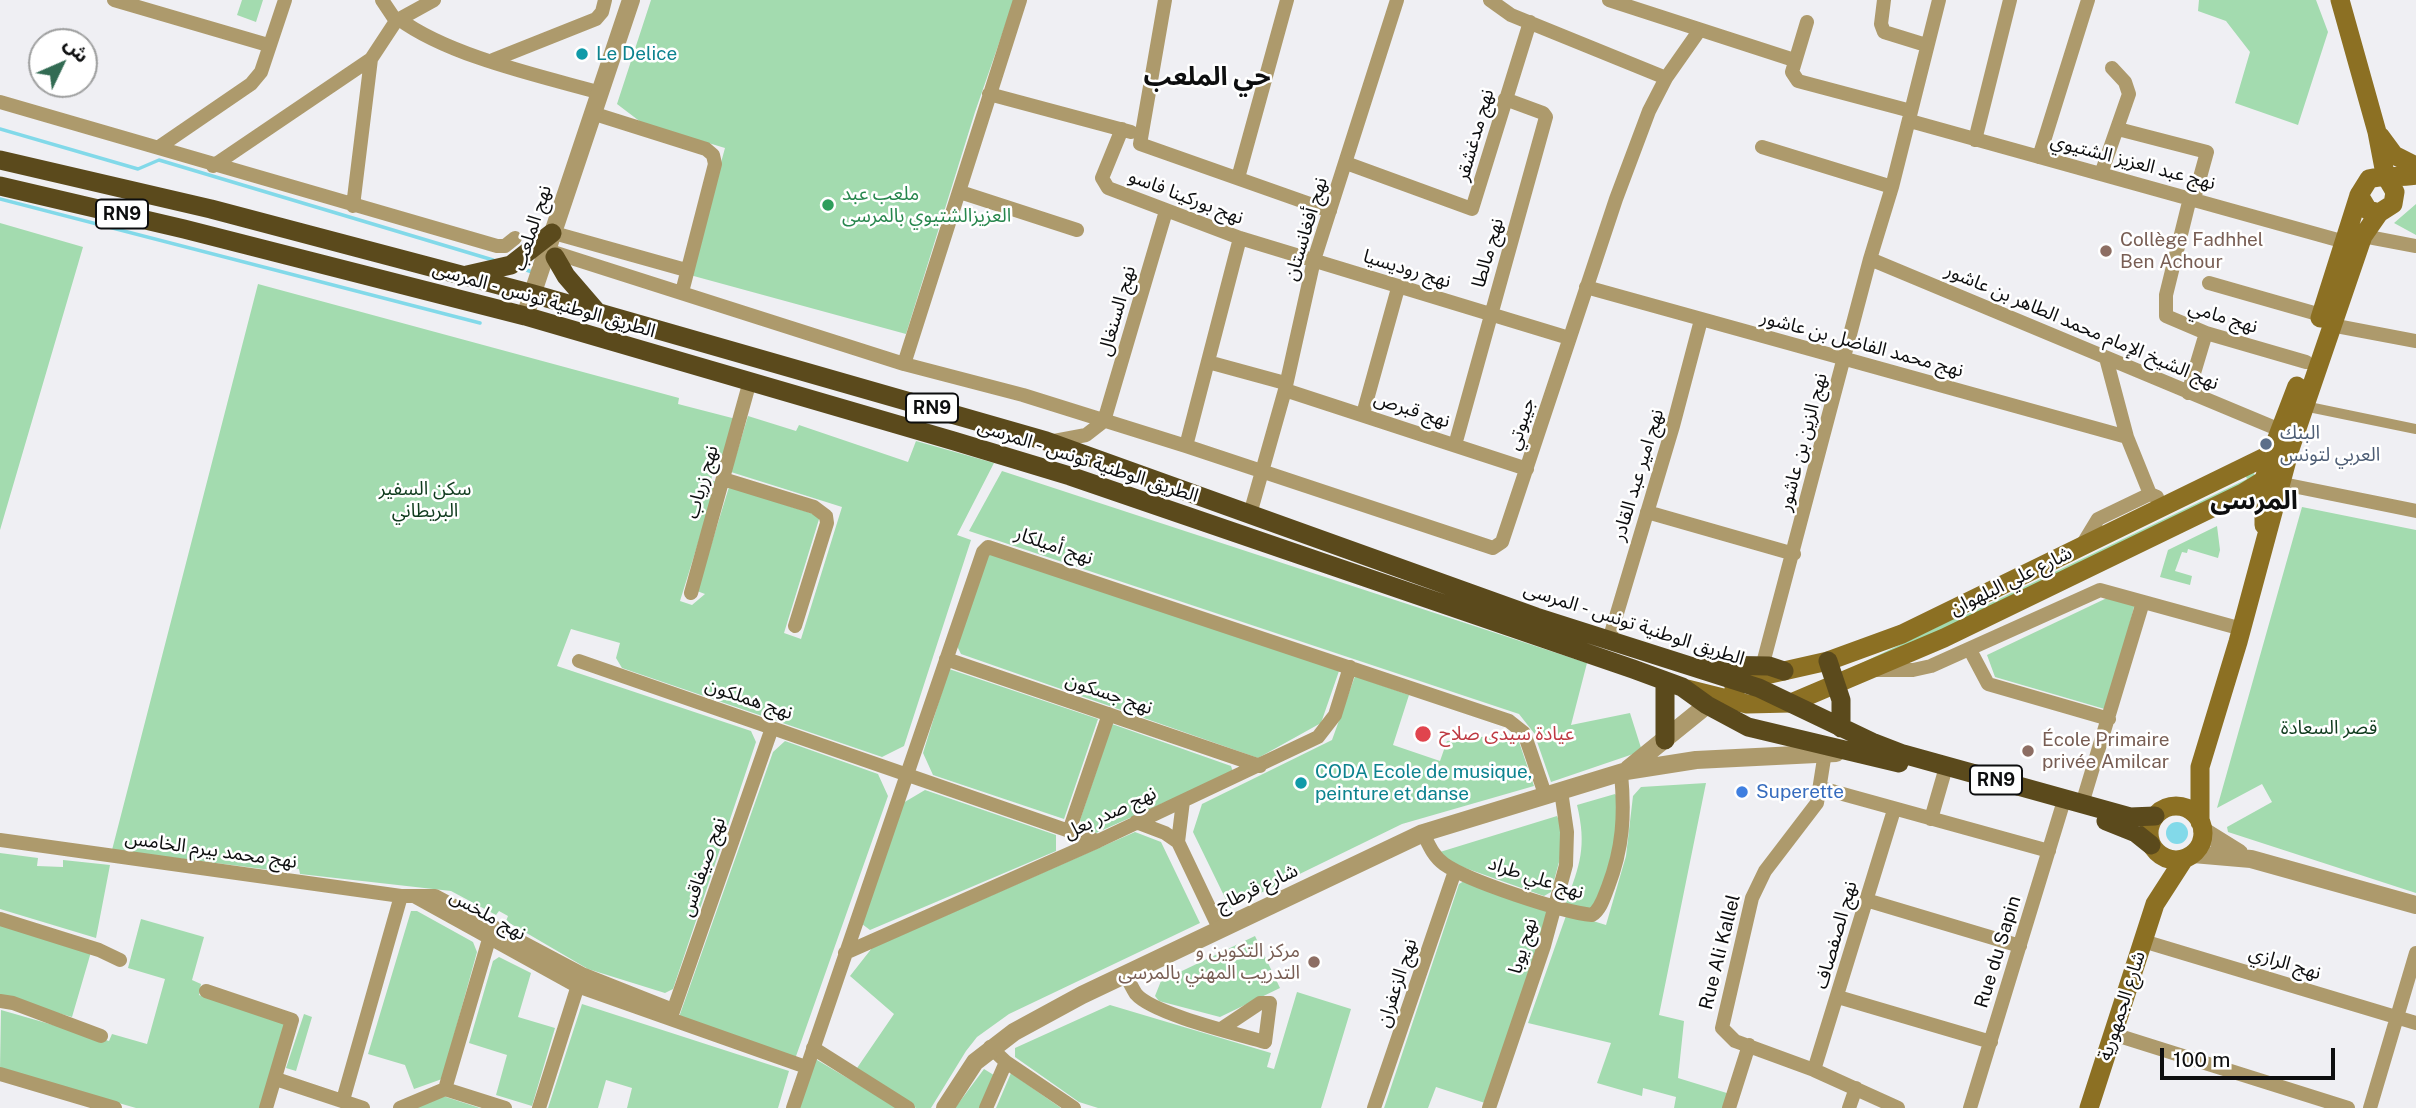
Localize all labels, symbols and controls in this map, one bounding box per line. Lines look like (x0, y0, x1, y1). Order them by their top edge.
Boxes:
north arrow (28, 28, 98, 98)
text: ش (60, 33, 94, 67)
place label: Le Delice (596, 43, 677, 65)
marker: Le Delice (574, 46, 590, 62)
district label: حي الملعب (1143, 61, 1271, 93)
street label: نهج مدغشقر (1451, 86, 1499, 184)
street label: نهج عبد العزيز الشتيوي (2048, 129, 2218, 195)
street label: نهج بوركينا فاسو (1125, 165, 1247, 229)
street label: نهج أفغانستان (1279, 175, 1333, 283)
street label: نهج الملعب (507, 182, 557, 274)
place label: ملعب عبد العزيزالشتيوي بالمرسى (842, 183, 1011, 227)
marker: ملعب عبد العزيزالشتيوي بالمرسى (820, 197, 836, 213)
road number: RN9 (96, 200, 148, 229)
street label: نهج مالطا (1467, 216, 1509, 290)
place label: Collège Fadhhel Ben Achour (2120, 229, 2264, 273)
marker: Collège Fadhhel Ben Achour (2098, 243, 2114, 259)
street label: نهج روديسيا (1360, 245, 1454, 293)
street label: الطريق الوطنية تونس - المرسى (430, 257, 658, 343)
street label: نهج الشيخ الإمام محمد الطاهر بن عاشور (1942, 259, 2222, 395)
street label: نهج السنغال (1093, 263, 1141, 359)
street label: نهج مامي (2186, 296, 2260, 338)
street label: نهج محمد الفاضل بن عاشور (1758, 306, 1966, 382)
street label: نهج الزين بن عاشور (1774, 371, 1832, 513)
street label: نهج قبرص (1371, 387, 1453, 433)
road number: RN9 (906, 394, 958, 422)
street label: جيبوتي (1502, 395, 1540, 453)
street label: نهج امير عبد القادر (1607, 406, 1669, 544)
street label: الطريق الوطنية تونس - المرسى (975, 414, 1201, 508)
place label: البنك العربي لتونس (2280, 422, 2380, 466)
marker: البنك العربي لتونس (2258, 436, 2274, 452)
street label: نهج زرياب (681, 443, 723, 521)
park label: سكن السفير البريطاني (379, 478, 471, 522)
district label: المرسى (2210, 485, 2298, 517)
street label: نهج أميلكار (1012, 522, 1096, 570)
street label: شارع علي البلهوان (1946, 542, 2076, 620)
street label: الطريق الوطنية تونس - المرسى (1521, 577, 1747, 671)
street label: نهج جسكون (1062, 668, 1156, 720)
street label: نهج هملكون (702, 673, 796, 725)
park label: قصر السعادة (2281, 717, 2377, 739)
place label: عيادة سيدى صلاح (1439, 723, 1574, 745)
marker: عيادة سيدى صلاح (1413, 724, 1433, 744)
place label: École Primaire privée Amilcar (2042, 729, 2169, 773)
marker: École Primaire privée Amilcar (2020, 743, 2036, 759)
place label: CODA Ecole de musique, peinture et danse (1315, 761, 1532, 805)
road number: RN9 (1970, 766, 2022, 794)
marker: CODA Ecole de musique, peinture et danse (1293, 775, 1309, 791)
place label: Superette (1756, 781, 1844, 803)
street label: نهج صدر بعل (1060, 782, 1160, 844)
marker: Superette (1734, 784, 1750, 800)
street label: نهج صيفاقس (675, 814, 731, 920)
street label: نهج محمد بيرم الخامس (124, 827, 298, 873)
street label: نهج علي طراد (1485, 852, 1587, 904)
street label: شارع قرطاج (1212, 859, 1302, 917)
street label: نهج الصفصاف (1810, 879, 1862, 991)
street label: نهج ملخس (446, 885, 530, 945)
street label: Rue Ali Kallel (1695, 892, 1745, 1012)
street label: Rue du Sapin (1970, 893, 2026, 1011)
street label: نهج يوبا (1504, 915, 1542, 977)
street label: نهج الزعفران (1372, 936, 1422, 1030)
place label: مركز التكوين و التدريب المهني بالمرسى (1118, 940, 1300, 984)
street label: نهج الرازي (2246, 941, 2324, 985)
street label: شارع الجمهورية (2094, 948, 2150, 1064)
marker: مركز التكوين و التدريب المهني بالمرسى (1306, 954, 1322, 970)
scale bar (2164, 1034, 2339, 1078)
text: 100 m (2173, 1047, 2230, 1072)

